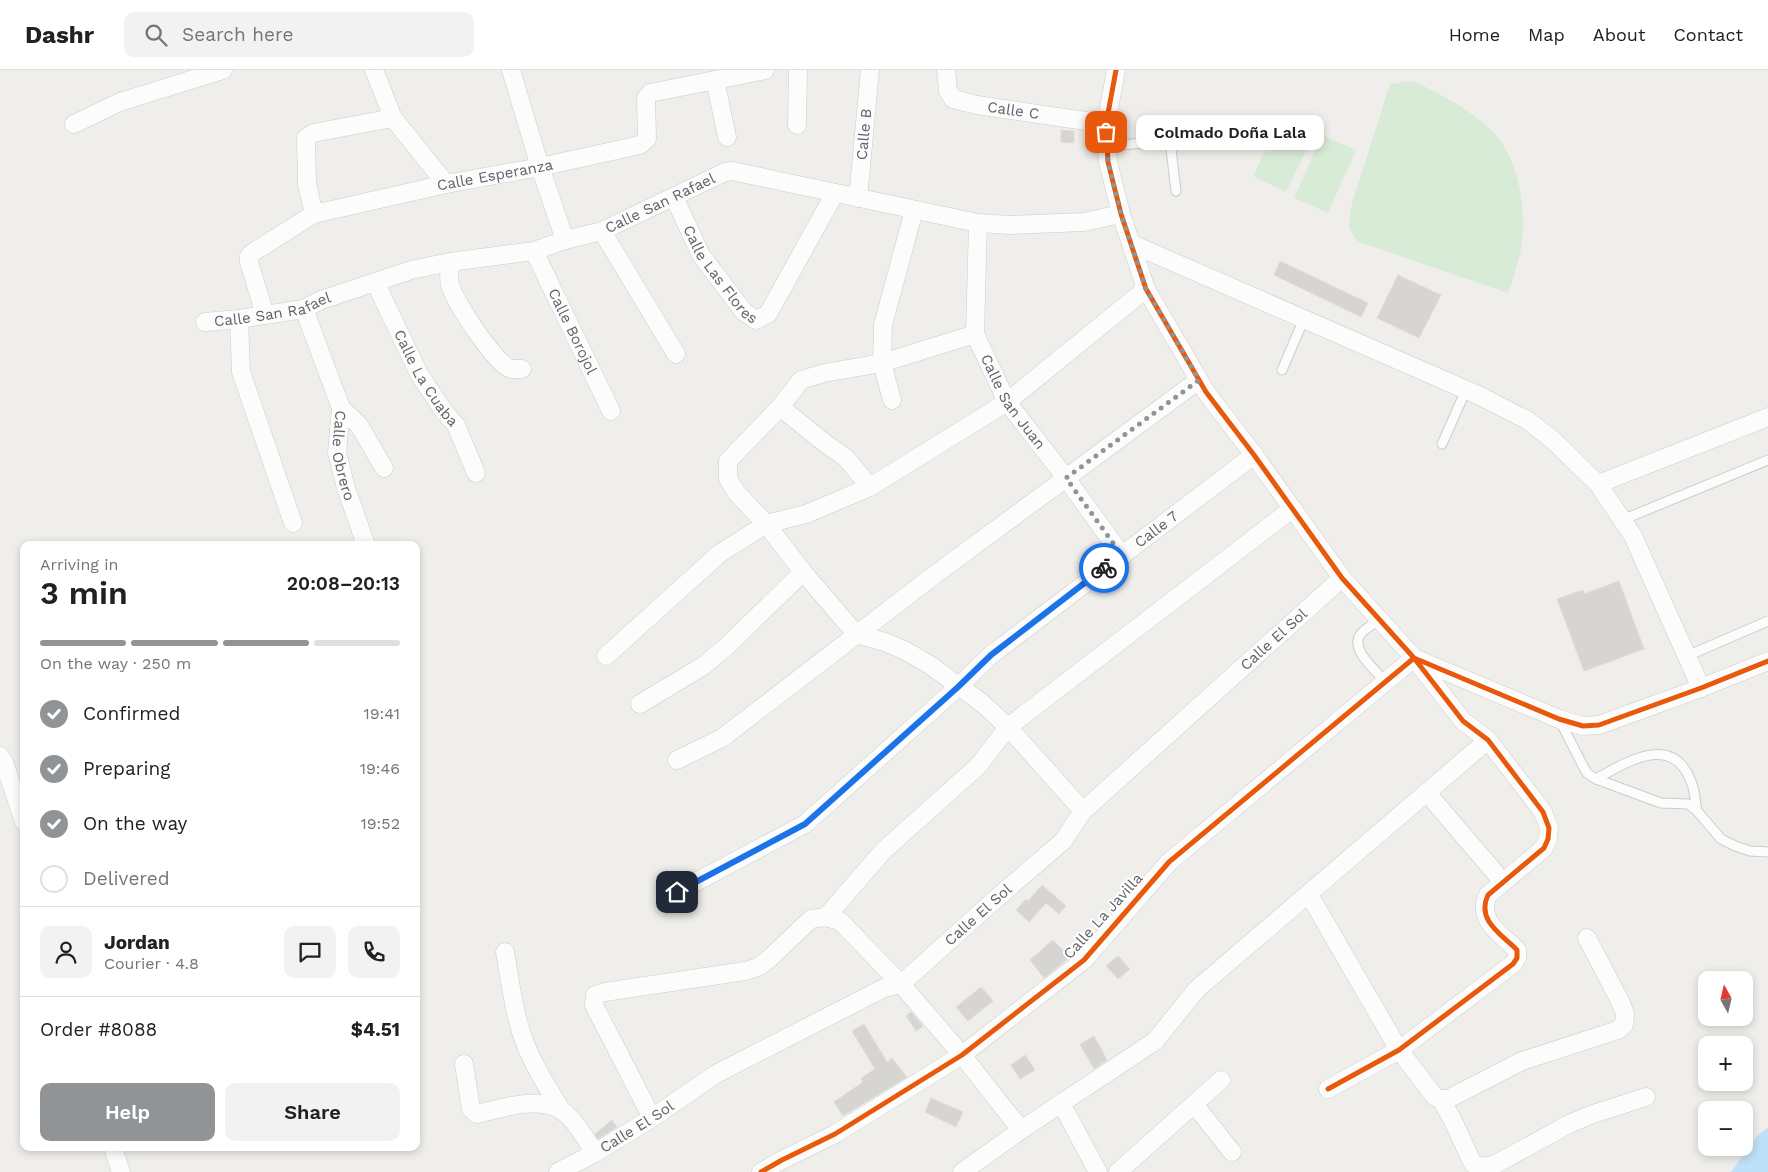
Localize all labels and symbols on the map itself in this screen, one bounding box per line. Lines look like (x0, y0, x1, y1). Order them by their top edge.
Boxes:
street label: Calle C (986, 98, 1040, 123)
street label: Calle B (853, 108, 875, 161)
pin (1085, 111, 1127, 153)
callout: Colmado Doña Lala (1136, 114, 1324, 150)
street label: Calle Esperanza (435, 155, 555, 195)
street label: Calle San Rafael (602, 169, 718, 237)
street label: Calle Las Flores (679, 222, 761, 328)
street label: Calle Borojol (544, 285, 601, 377)
street label: Calle San Rafael (213, 288, 333, 330)
street label: Calle La Cuaba (390, 327, 462, 431)
street label: Calle San Juan (977, 351, 1049, 453)
street label: Calle Obrero (328, 410, 359, 503)
street label: Calle 7 (1131, 507, 1182, 551)
courier (1079, 543, 1129, 593)
street label: Calle El Sol (1237, 604, 1311, 674)
street label: Calle La Javilla (1060, 869, 1147, 963)
pin (656, 871, 698, 913)
street label: Calle El Sol (941, 880, 1016, 949)
north arrow (1698, 971, 1752, 1026)
street label: Calle El Sol (597, 1097, 678, 1157)

